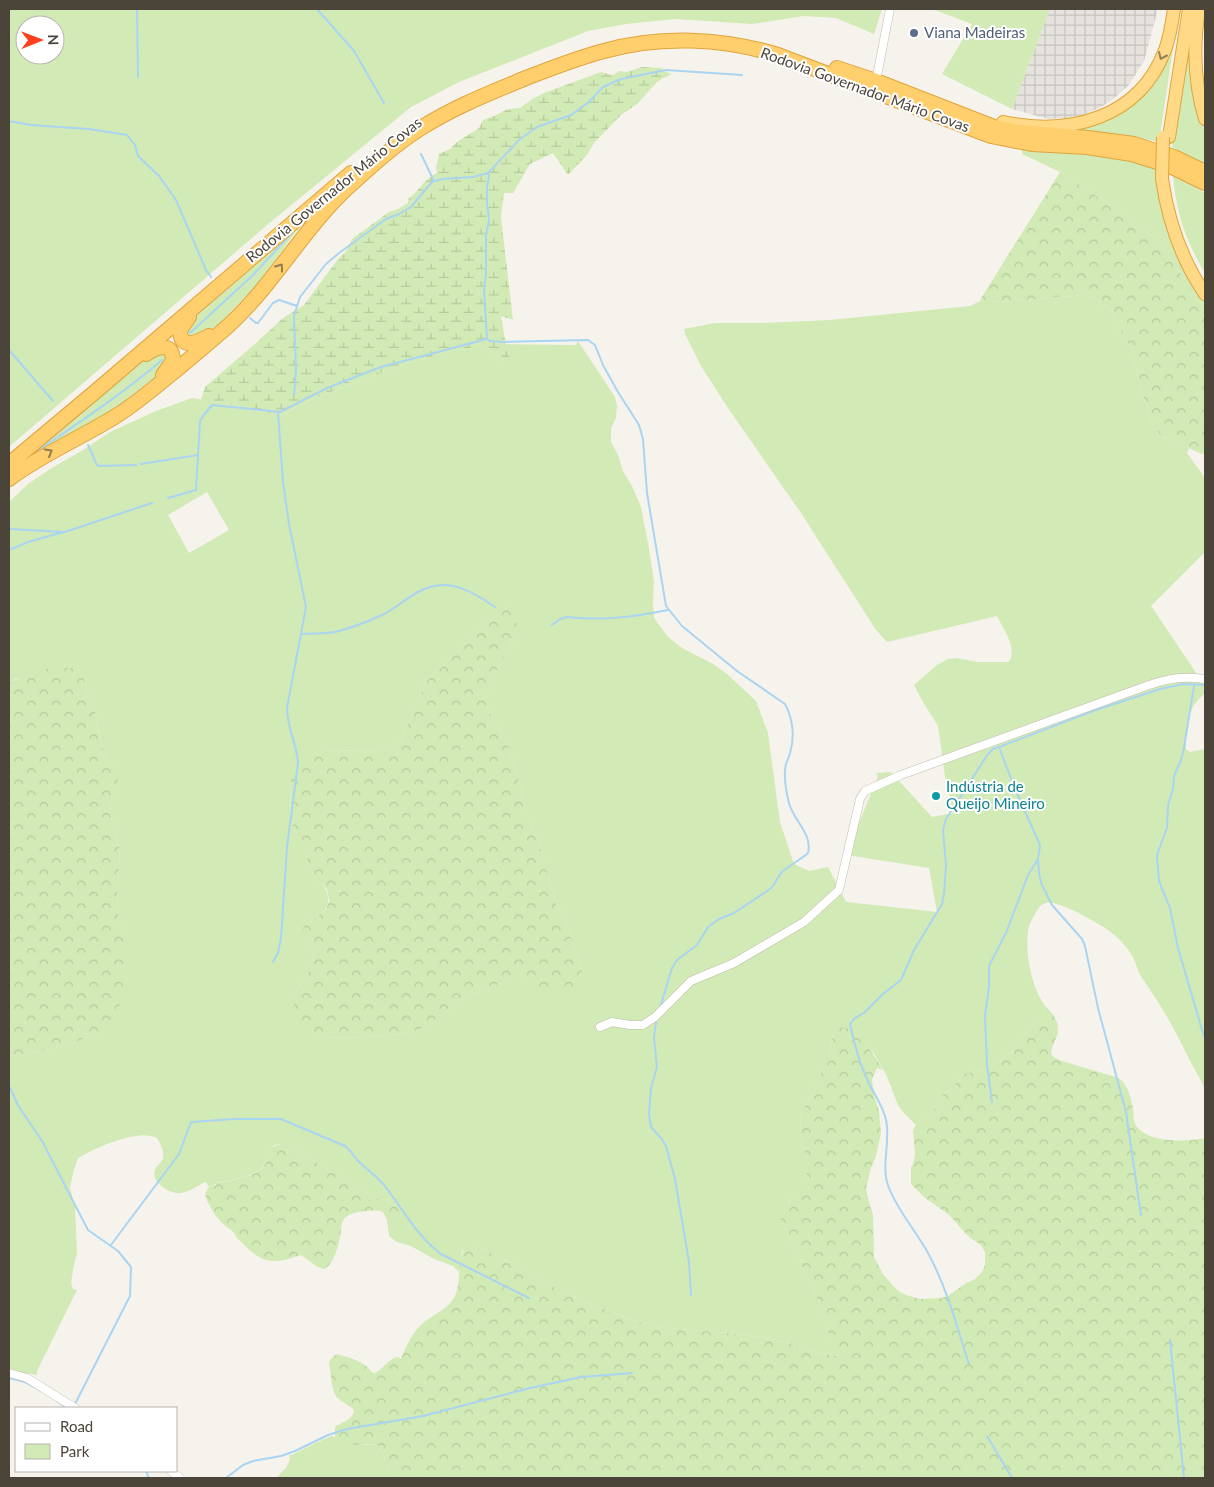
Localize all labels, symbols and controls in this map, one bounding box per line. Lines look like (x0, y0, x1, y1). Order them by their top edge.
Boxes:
north arrow (15, 15, 65, 65)
place label: Viana Madeiras (924, 23, 1025, 41)
marker: Viana Madeiras (908, 27, 920, 39)
text: N (45, 34, 62, 45)
street label: Rodovia Governador Mário Covas (759, 43, 972, 135)
one-way arrow (1158, 51, 1169, 60)
street label: Rodovia Governador Mário Covas (242, 113, 425, 266)
one-way arrow (274, 263, 283, 273)
one-way arrow (44, 449, 53, 459)
place label: Indústria de Queijo Mineiro (946, 777, 1045, 812)
marker: Indústria de Queijo Mineiro (930, 790, 942, 802)
legend (15, 1407, 178, 1472)
text: Road (60, 1417, 93, 1435)
text: Park (60, 1442, 90, 1460)

